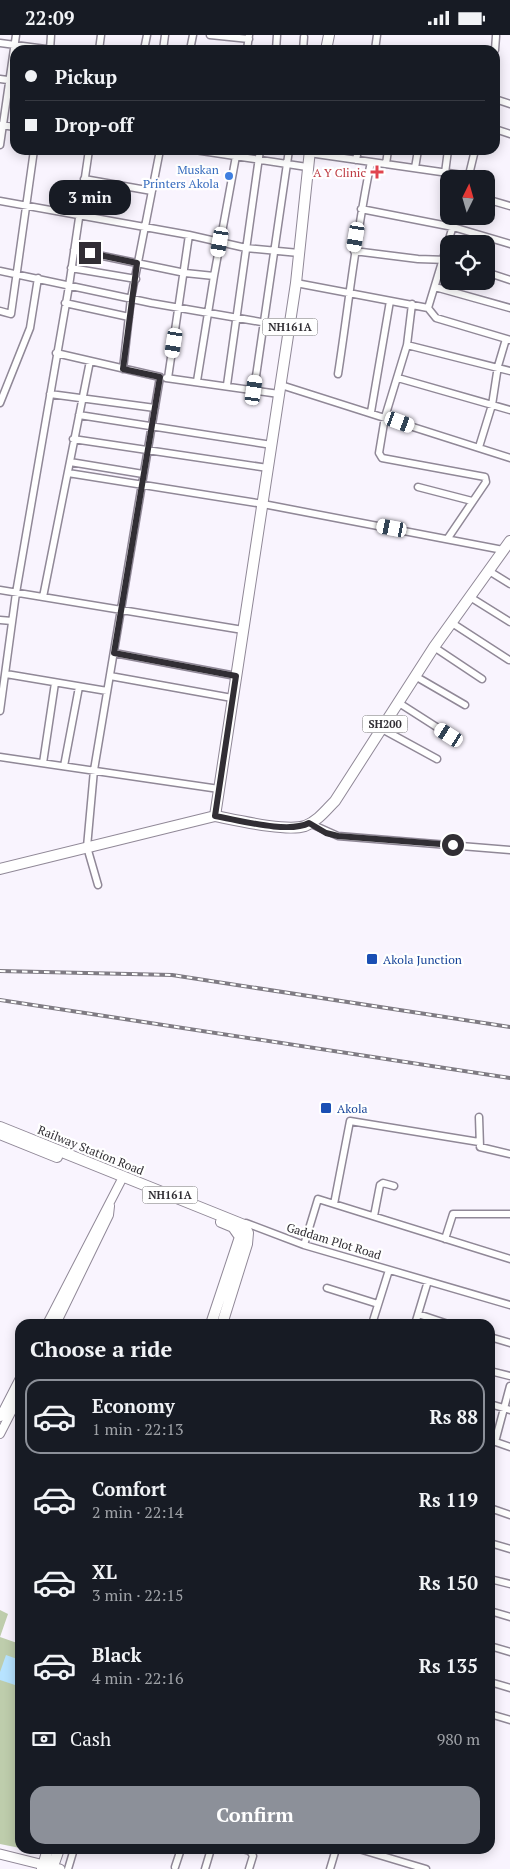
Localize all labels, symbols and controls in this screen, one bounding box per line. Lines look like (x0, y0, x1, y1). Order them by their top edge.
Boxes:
text: 22:09 (25, 5, 74, 30)
text: Pickup (55, 64, 117, 89)
text: Drop-off (55, 112, 133, 137)
place label: Muskan Printers Akola (143, 162, 219, 191)
place label: A Y Clinic (313, 165, 366, 180)
marker: A Y Clinic (370, 165, 384, 179)
marker: Muskan Printers Akola (223, 170, 235, 182)
north arrow (440, 170, 495, 225)
map controls (440, 170, 495, 290)
callout: 3 min (49, 181, 131, 215)
text: 3 min (68, 186, 112, 208)
car (346, 221, 365, 253)
car (210, 226, 229, 258)
button: locate (440, 235, 495, 290)
route end (79, 242, 101, 264)
road number: NH161A (262, 319, 318, 335)
car (164, 327, 183, 359)
car (244, 374, 263, 406)
car (383, 410, 416, 434)
car (375, 518, 408, 538)
road number: SH200 (362, 716, 408, 733)
car (432, 721, 465, 749)
route start (442, 834, 464, 856)
marker: Akola Junction (365, 952, 379, 966)
place label: Akola Junction (383, 952, 462, 967)
marker: Akola (319, 1101, 333, 1115)
place label: Akola (337, 1101, 368, 1116)
street label: Railway Station Road (36, 1122, 147, 1178)
road number: NH161A (142, 1187, 198, 1203)
street label: Gaddam Plot Road (285, 1219, 384, 1263)
text: Choose a ride (30, 1334, 172, 1363)
text: Economy (92, 1393, 175, 1418)
icon: car (32, 1394, 77, 1439)
text: Rs 88 (430, 1404, 478, 1429)
text: 1 min · 22:13 (92, 1418, 184, 1440)
text: Comfort (92, 1476, 167, 1501)
icon: car (32, 1477, 77, 1522)
text: Rs 119 (419, 1487, 478, 1512)
text: 2 min · 22:14 (92, 1501, 184, 1523)
text: XL (92, 1559, 117, 1584)
icon: car (32, 1560, 77, 1605)
text: Rs 150 (419, 1570, 478, 1595)
text: 3 min · 22:15 (92, 1584, 184, 1606)
text: Black (92, 1642, 142, 1667)
icon: car (32, 1643, 77, 1688)
text: Rs 135 (419, 1653, 478, 1678)
text: 4 min · 22:16 (92, 1667, 184, 1689)
icon: cash (30, 1725, 58, 1753)
text: Cash (70, 1726, 111, 1751)
text: 980 m (437, 1728, 480, 1750)
button: Confirm (30, 1786, 480, 1844)

